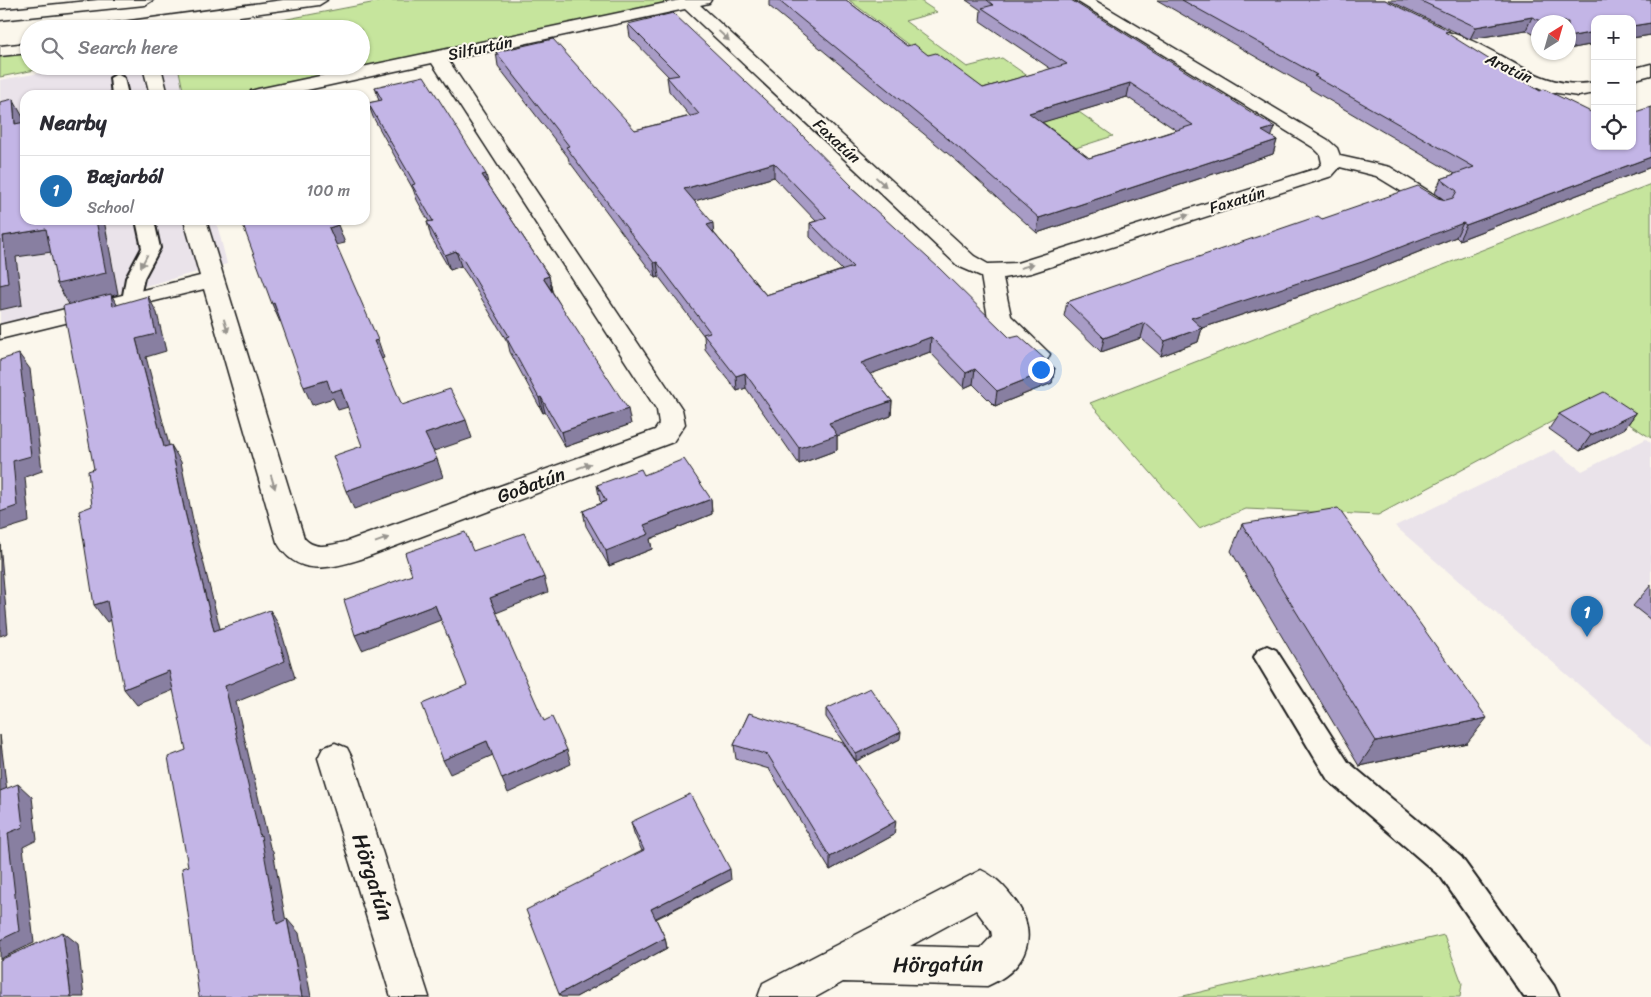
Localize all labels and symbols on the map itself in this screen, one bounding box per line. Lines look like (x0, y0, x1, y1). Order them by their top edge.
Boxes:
north arrow (1531, 15, 1576, 60)
street label: Silfurtún (445, 27, 515, 69)
one-way arrow (717, 30, 729, 42)
street label: Aratún (1480, 44, 1538, 92)
street label: Faxatún (806, 111, 868, 171)
one-way arrow (875, 176, 887, 188)
street label: Faxatún (1205, 178, 1269, 222)
one-way arrow (1175, 213, 1190, 221)
one-way arrow (139, 254, 148, 268)
one-way arrow (1020, 262, 1035, 270)
one-way arrow (223, 319, 231, 334)
your location (1028, 357, 1054, 383)
street label: Goðatún (492, 457, 570, 513)
one-way arrow (576, 462, 591, 469)
one-way arrow (269, 475, 277, 490)
one-way arrow (374, 536, 389, 543)
pin: 1 (1571, 596, 1603, 637)
street label: Hörgatún (340, 828, 406, 926)
street label: Hörgatún (892, 944, 984, 984)

